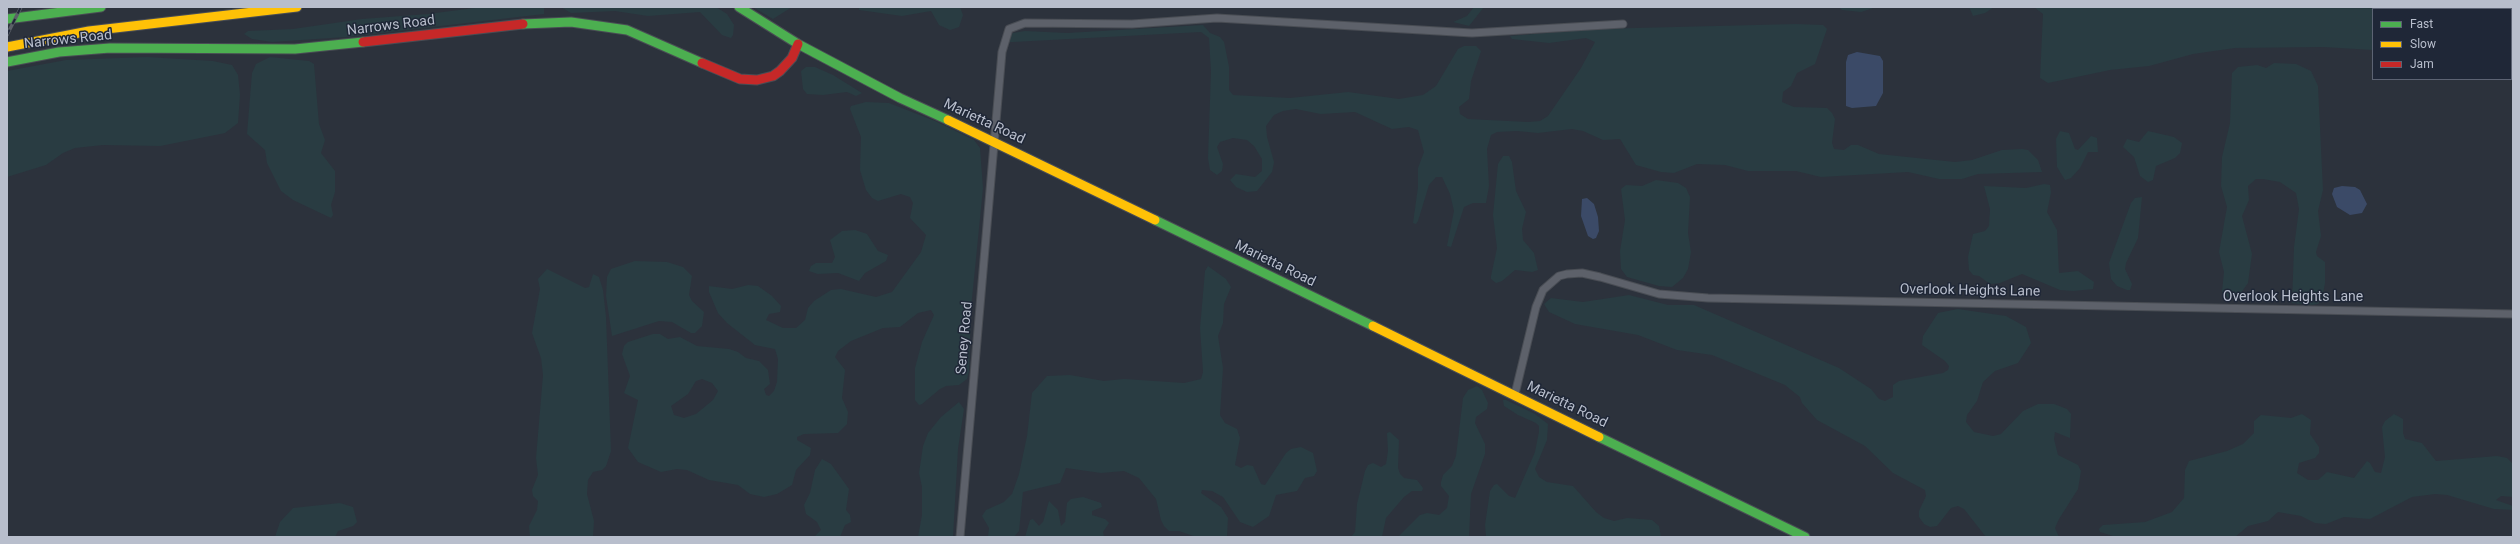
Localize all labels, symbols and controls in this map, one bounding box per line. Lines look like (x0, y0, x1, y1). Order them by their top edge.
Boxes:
legend (2372, 8, 2512, 80)
street label: Narrows Road (346, 12, 436, 40)
text: Fast (2410, 17, 2433, 31)
street label: Narrows Road (23, 27, 113, 53)
text: Slow (2410, 37, 2436, 51)
text: Jam (2410, 57, 2434, 71)
street label: Marietta Road (941, 96, 1027, 148)
street label: Marietta Road (1232, 237, 1318, 291)
street label: Overlook Heights Lane (1900, 281, 2040, 301)
street label: Overlook Heights Lane (2223, 289, 2363, 305)
street label: Seney Road (953, 301, 977, 375)
street label: Marietta Road (1524, 378, 1610, 432)

